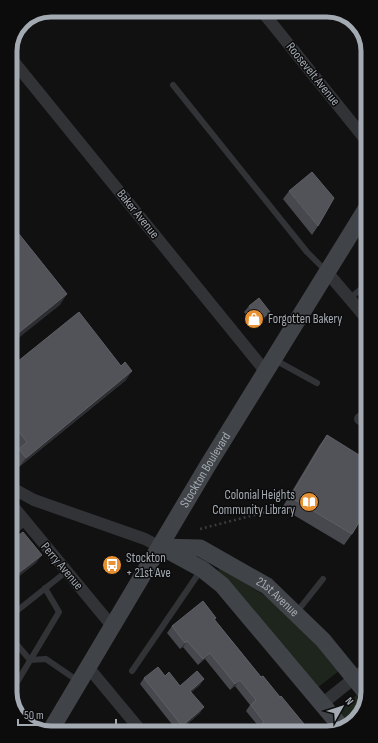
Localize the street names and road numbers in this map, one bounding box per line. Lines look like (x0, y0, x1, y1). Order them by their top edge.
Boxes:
street label: Roosevelt Avenue (283, 39, 343, 109)
street label: Baker Avenue (113, 186, 163, 242)
street label: Stockton Boulevard (177, 429, 234, 510)
street label: Perry Avenue (38, 539, 86, 593)
street label: 21st Avenue (253, 573, 302, 620)

